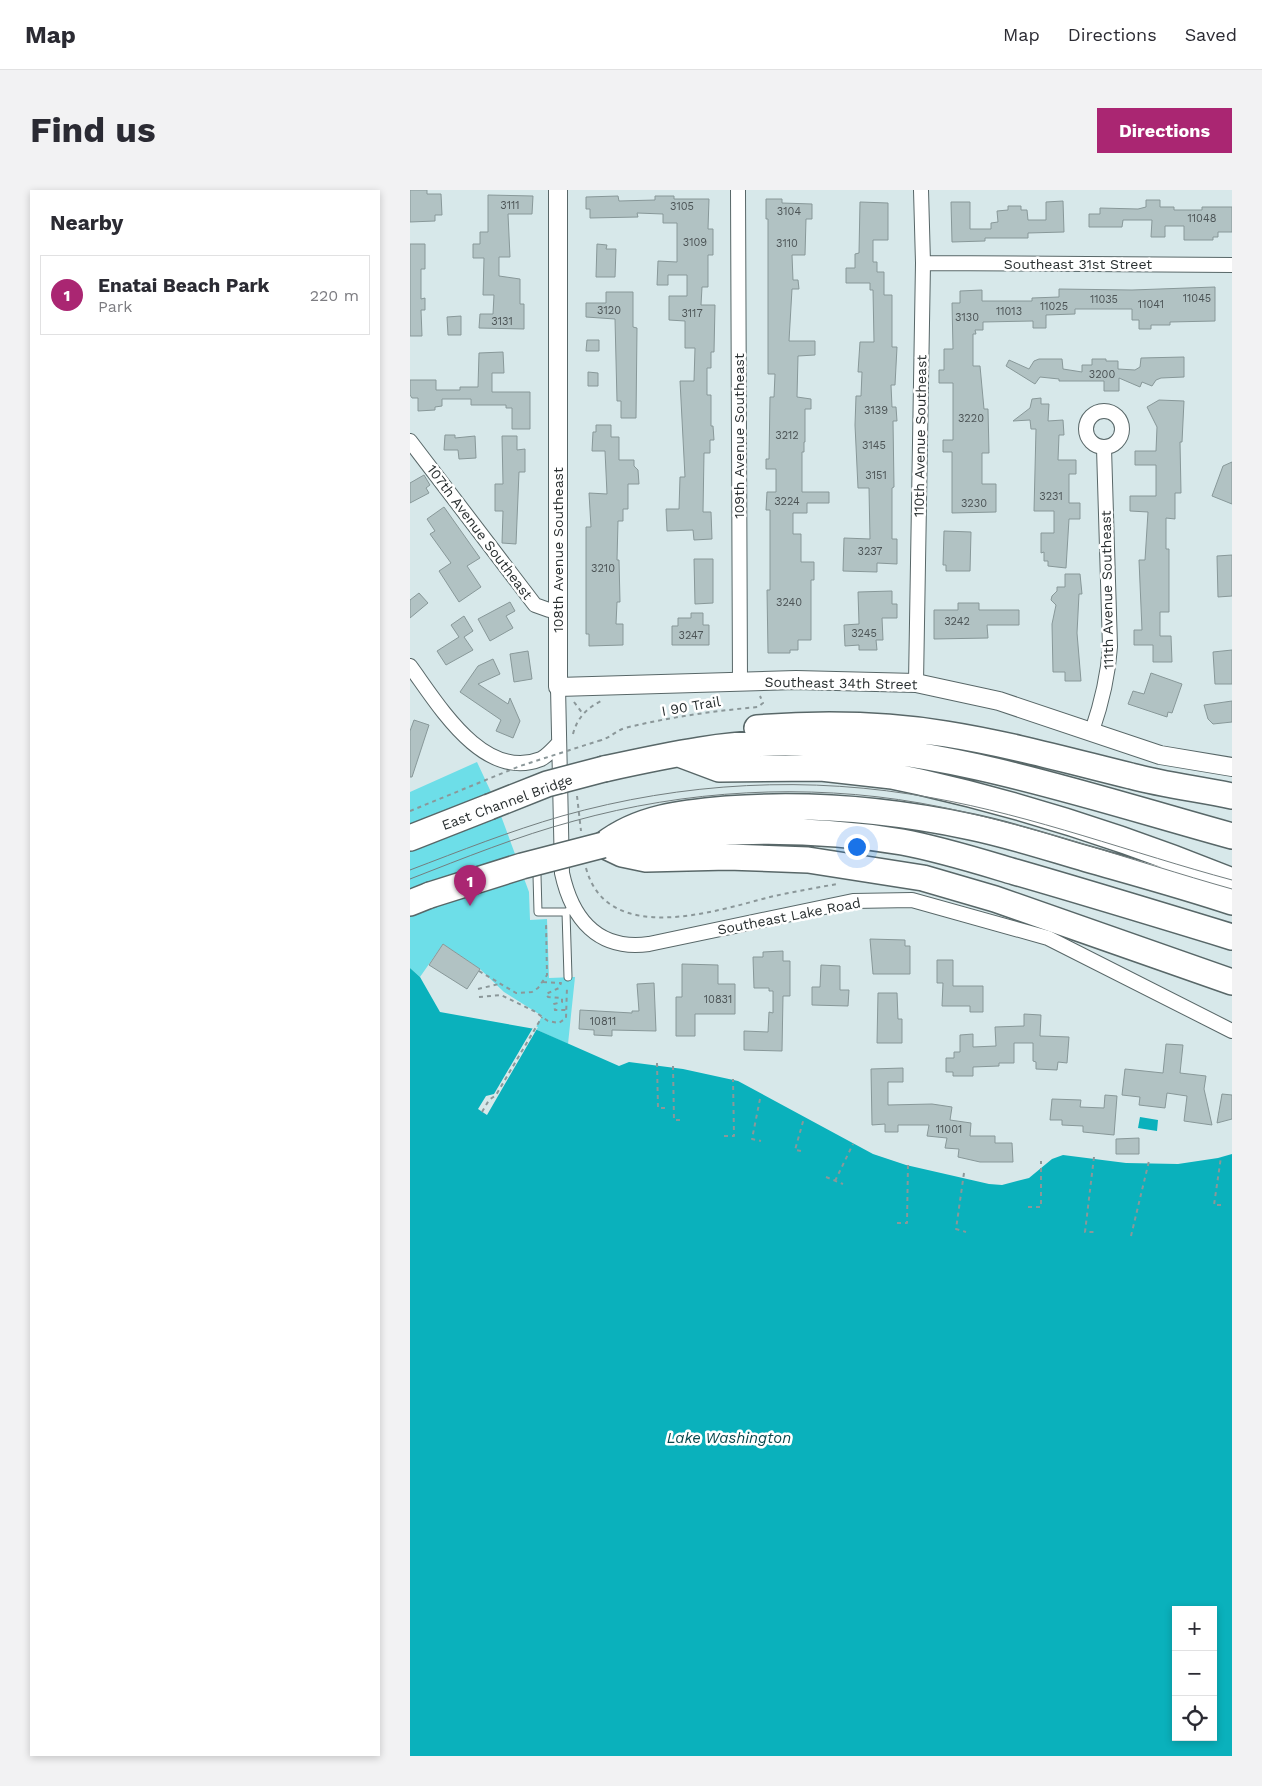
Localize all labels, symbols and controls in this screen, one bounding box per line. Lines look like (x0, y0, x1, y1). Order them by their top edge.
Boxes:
text: Map (25, 21, 76, 49)
text: Map (1003, 24, 1040, 45)
text: Directions (1068, 24, 1157, 45)
text: Saved (1185, 24, 1237, 45)
button: Directions (1097, 108, 1232, 153)
text: Find us (30, 109, 156, 151)
house number: 3111 (500, 199, 520, 212)
house number: 3105 (670, 200, 694, 213)
house number: 3104 (777, 205, 801, 218)
text: Nearby (50, 210, 123, 235)
house number: 11048 (1188, 212, 1217, 225)
house number: 3109 (683, 236, 707, 249)
house number: 3110 (776, 237, 798, 250)
street label: Southeast 31st Street (1004, 256, 1152, 272)
text: Enatai Beach Park (98, 274, 269, 297)
text: 1 (64, 286, 70, 305)
text: 220 m (310, 286, 359, 305)
house number: 11045 (1183, 292, 1211, 305)
house number: 11035 (1090, 293, 1118, 306)
text: Park (98, 297, 132, 316)
house number: 11041 (1138, 298, 1164, 311)
house number: 11025 (1040, 300, 1068, 313)
house number: 3120 (597, 304, 621, 317)
house number: 11013 (996, 305, 1022, 318)
house number: 3117 (681, 307, 703, 320)
house number: 3130 (955, 311, 979, 324)
house number: 3131 (491, 315, 513, 328)
street label: 109th Avenue Southeast (731, 353, 747, 519)
street label: 110th Avenue Southeast (911, 355, 929, 517)
house number: 3200 (1089, 368, 1115, 381)
house number: 3139 (864, 404, 888, 417)
house number: 3220 (958, 412, 984, 425)
house number: 3212 (775, 429, 799, 442)
house number: 3145 (862, 439, 886, 452)
street label: 107th Avenue Southeast (424, 461, 536, 603)
street label: 108th Avenue Southeast (550, 467, 566, 633)
house number: 3151 (865, 469, 887, 482)
house number: 3231 (1039, 490, 1063, 503)
house number: 3224 (774, 495, 800, 508)
house number: 3230 (961, 497, 987, 510)
street label: 111th Avenue Southeast (1098, 510, 1116, 670)
house number: 3237 (858, 545, 882, 558)
house number: 3210 (591, 562, 615, 575)
house number: 3240 (776, 596, 802, 609)
house number: 3242 (944, 615, 970, 628)
house number: 3245 (851, 627, 877, 640)
house number: 3247 (679, 629, 703, 642)
street label: Southeast 34th Street (765, 674, 918, 692)
street label: I 90 Trail (660, 693, 722, 719)
street label: East Channel Bridge (439, 771, 575, 833)
your location (844, 834, 870, 860)
pin: 1 (454, 865, 486, 906)
street label: Southeast Lake Road (716, 894, 862, 938)
house number: 10831 (704, 993, 732, 1006)
house number: 10811 (590, 1015, 616, 1028)
house number: 11001 (936, 1123, 962, 1136)
water label: Lake Washington (667, 1429, 791, 1447)
map controls (1172, 1606, 1217, 1741)
button: + (1172, 1606, 1217, 1651)
button: − (1172, 1651, 1217, 1696)
button: locate (1172, 1696, 1217, 1741)

